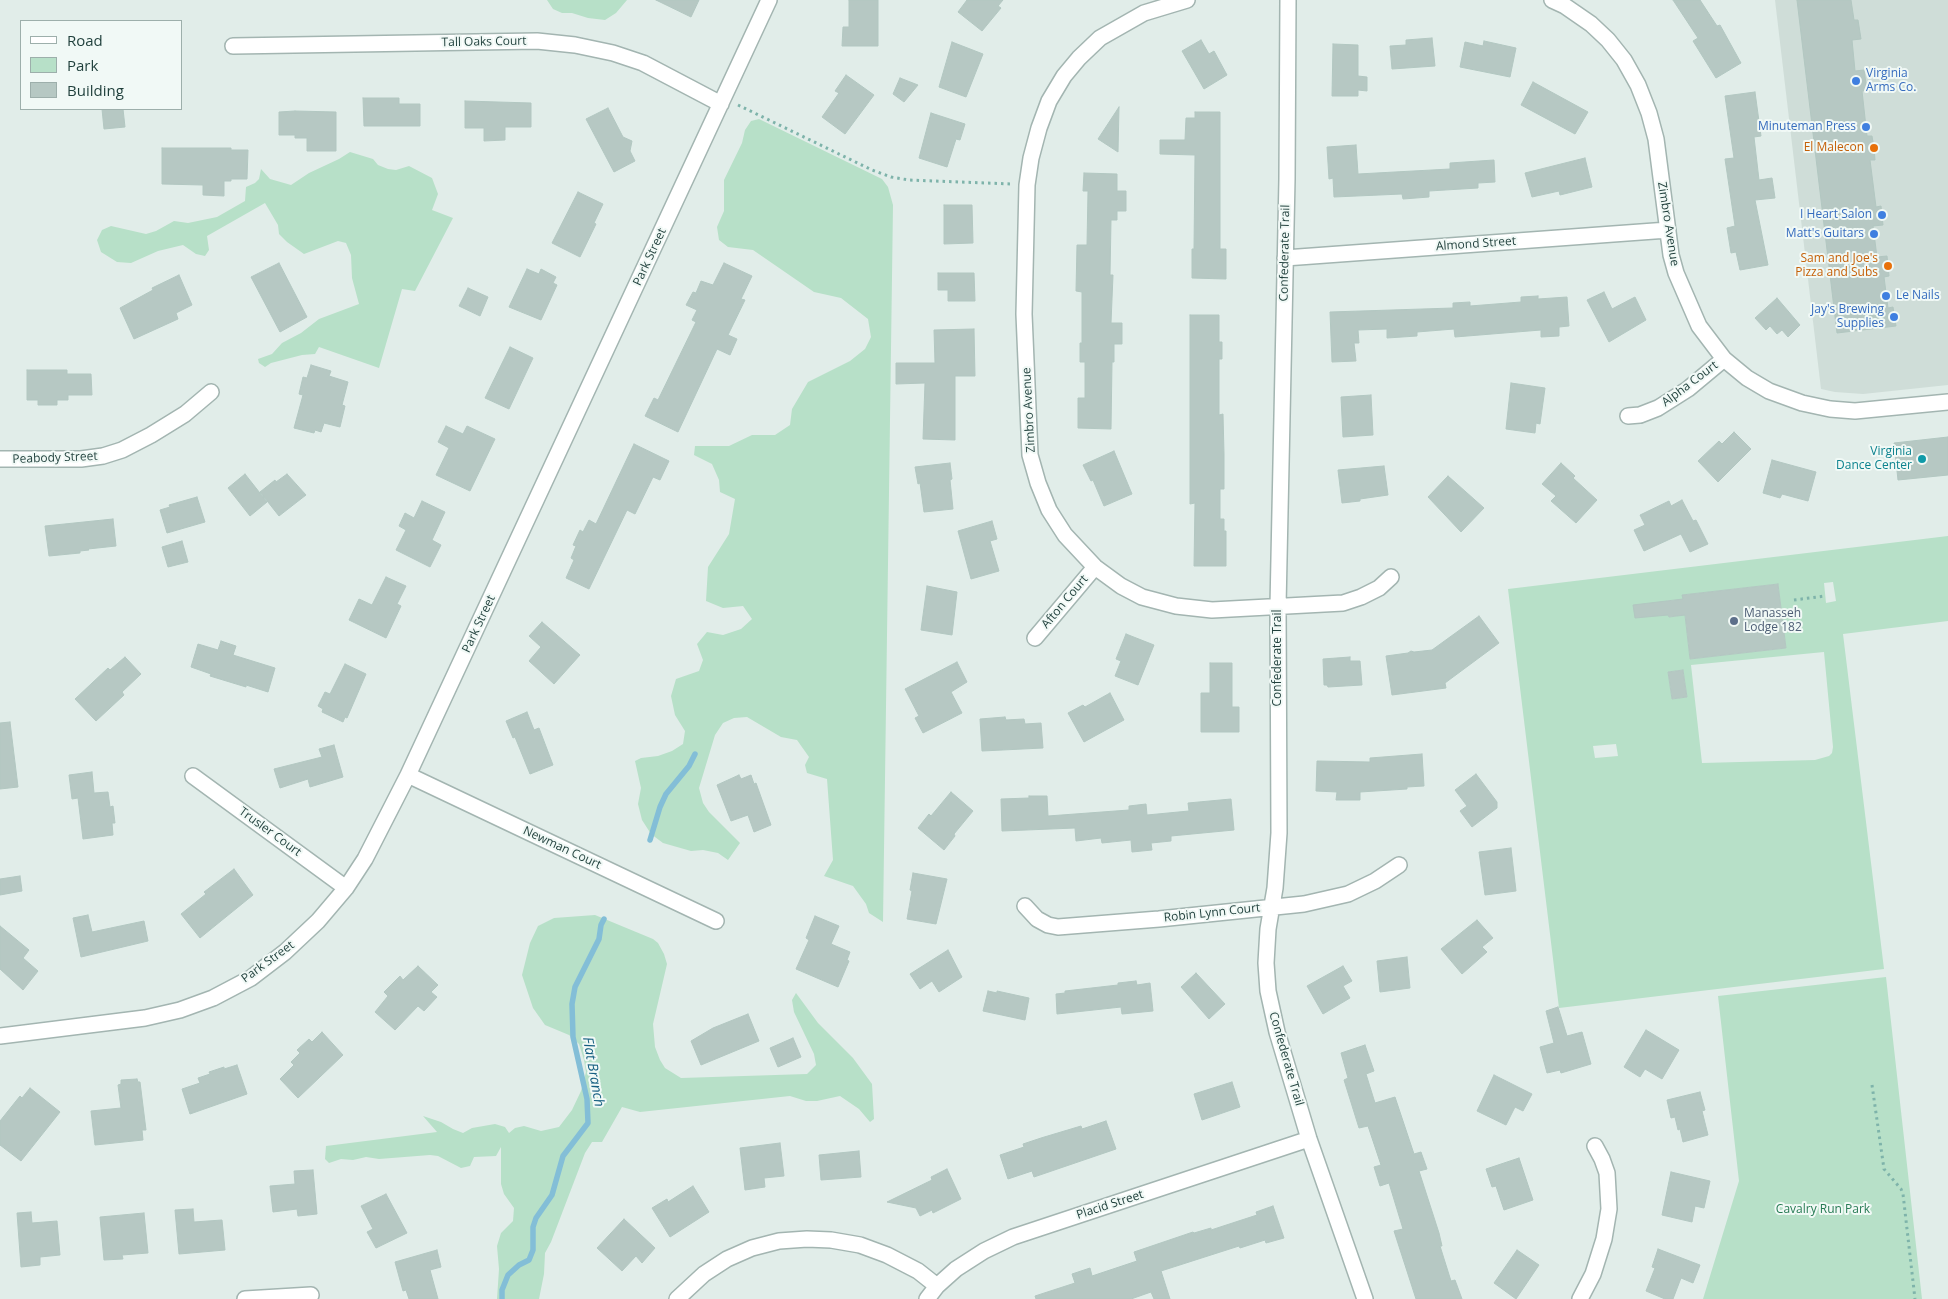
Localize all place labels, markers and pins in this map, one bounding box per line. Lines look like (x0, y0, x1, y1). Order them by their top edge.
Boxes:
place label: Virginia Arms Co. (1866, 67, 1916, 95)
marker: Virginia Arms Co. (1850, 75, 1862, 87)
place label: Minuteman Press (1758, 120, 1856, 134)
marker: Minuteman Press (1860, 121, 1872, 133)
place label: El Malecon (1804, 141, 1864, 155)
marker: El Malecon (1868, 142, 1880, 154)
place label: I Heart Salon (1800, 208, 1872, 222)
marker: I Heart Salon (1876, 209, 1888, 221)
place label: Matt's Guitars (1786, 227, 1864, 241)
marker: Matt's Guitars (1868, 228, 1880, 240)
place label: Sam and Joe's Pizza and Subs (1795, 252, 1878, 280)
marker: Sam and Joe's Pizza and Subs (1882, 260, 1894, 272)
place label: Le Nails (1896, 289, 1940, 303)
marker: Le Nails (1880, 290, 1892, 302)
place label: Jay's Brewing Supplies (1811, 303, 1884, 331)
marker: Jay's Brewing Supplies (1888, 311, 1900, 323)
place label: Virginia Dance Center (1836, 445, 1912, 473)
marker: Virginia Dance Center (1916, 453, 1928, 465)
place label: Manasseh Lodge 182 (1744, 607, 1802, 635)
marker: Manasseh Lodge 182 (1728, 615, 1740, 627)

